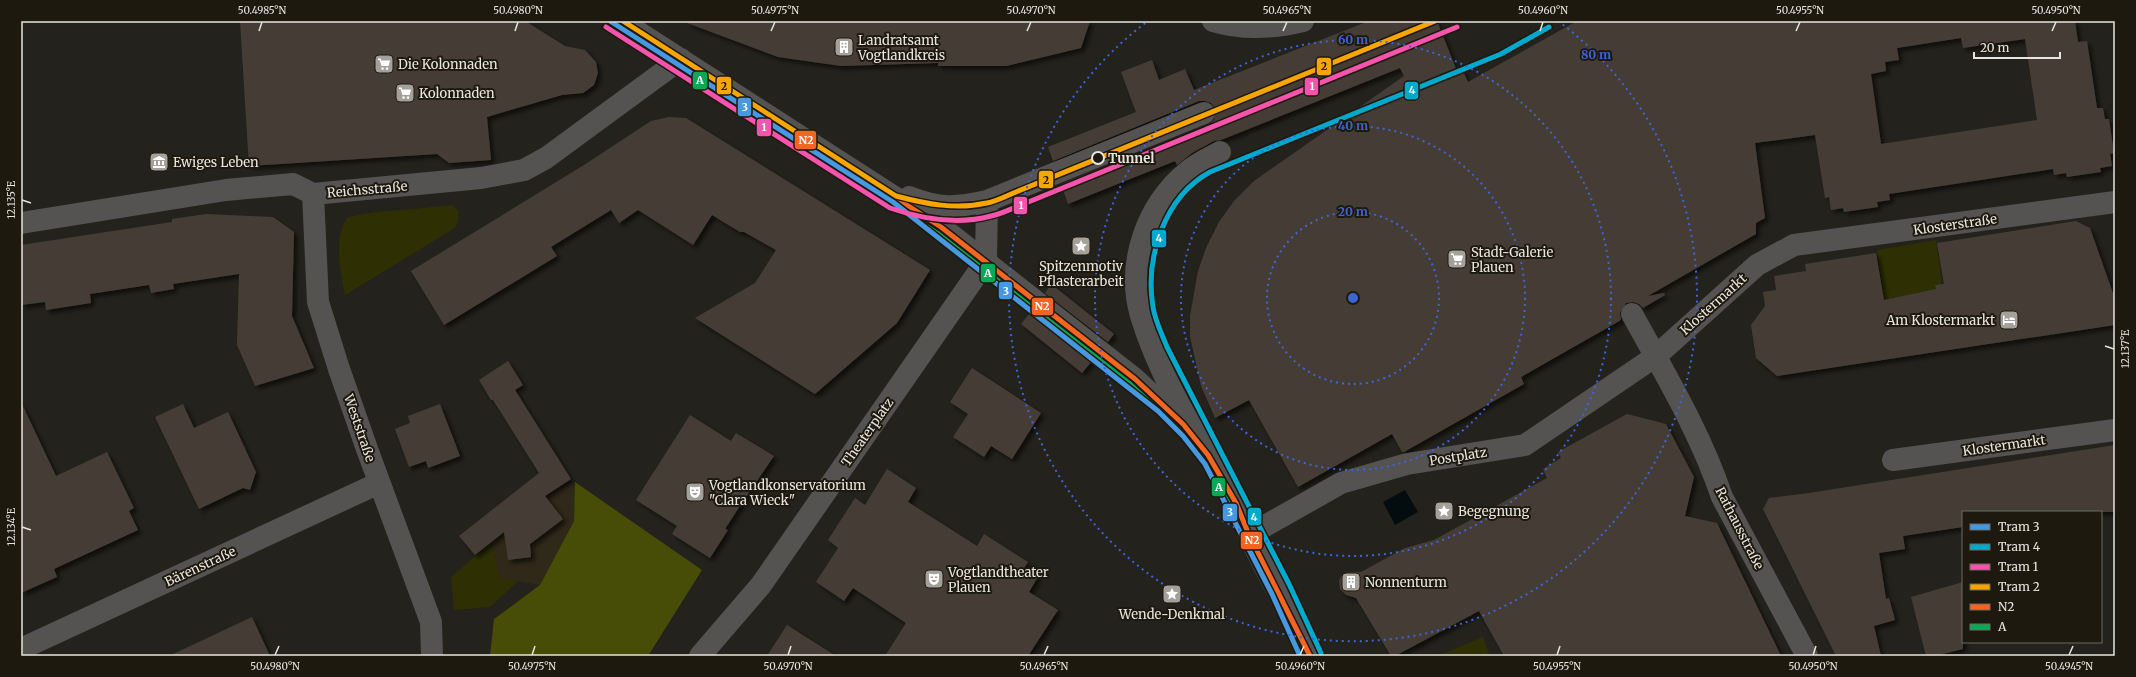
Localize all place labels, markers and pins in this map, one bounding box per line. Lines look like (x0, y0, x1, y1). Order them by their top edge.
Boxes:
place label: Landratsamt Vogtlandkreis (857, 32, 945, 64)
building icon: Landratsamt Vogtlandkreis (833, 36, 855, 58)
supermarket icon: Die Kolonnaden (373, 53, 395, 75)
place label: Die Kolonnaden (398, 56, 498, 73)
supermarket icon: Kolonnaden (394, 82, 416, 104)
place label: Kolonnaden (419, 85, 495, 102)
place label: Tunnel (1108, 150, 1154, 167)
museum icon: Ewiges Leben (148, 151, 170, 173)
marker: Tunnel (1091, 151, 1105, 165)
place label: Ewiges Leben (173, 154, 259, 171)
place icon: Spitzenmotiv Pflasterarbeit (1070, 235, 1092, 257)
place label: Stadt-Galerie Plauen (1471, 244, 1553, 276)
supermarket icon: Stadt-Galerie Plauen (1446, 248, 1468, 270)
place label: Spitzenmotiv Pflasterarbeit (1039, 258, 1124, 290)
centre of rings (1346, 291, 1360, 305)
hotel icon: Am Klostermarkt (1998, 309, 2020, 331)
place label: Am Klostermarkt (1885, 312, 1995, 329)
place label: Vogtlandkonservatorium "Clara Wieck" (708, 477, 866, 509)
theatre icon: Vogtlandkonservatorium "Clara Wieck" (684, 481, 706, 503)
place icon: Begegnung (1433, 500, 1455, 522)
place label: Begegnung (1458, 503, 1529, 520)
place label: Vogtlandtheater Plauen (947, 564, 1049, 596)
theatre icon: Vogtlandtheater Plauen (923, 568, 945, 590)
building icon: Nonnenturm (1340, 571, 1362, 593)
place label: Nonnenturm (1365, 574, 1447, 591)
place icon: Wende-Denkmal (1161, 583, 1183, 605)
place label: Wende-Denkmal (1118, 606, 1225, 623)

